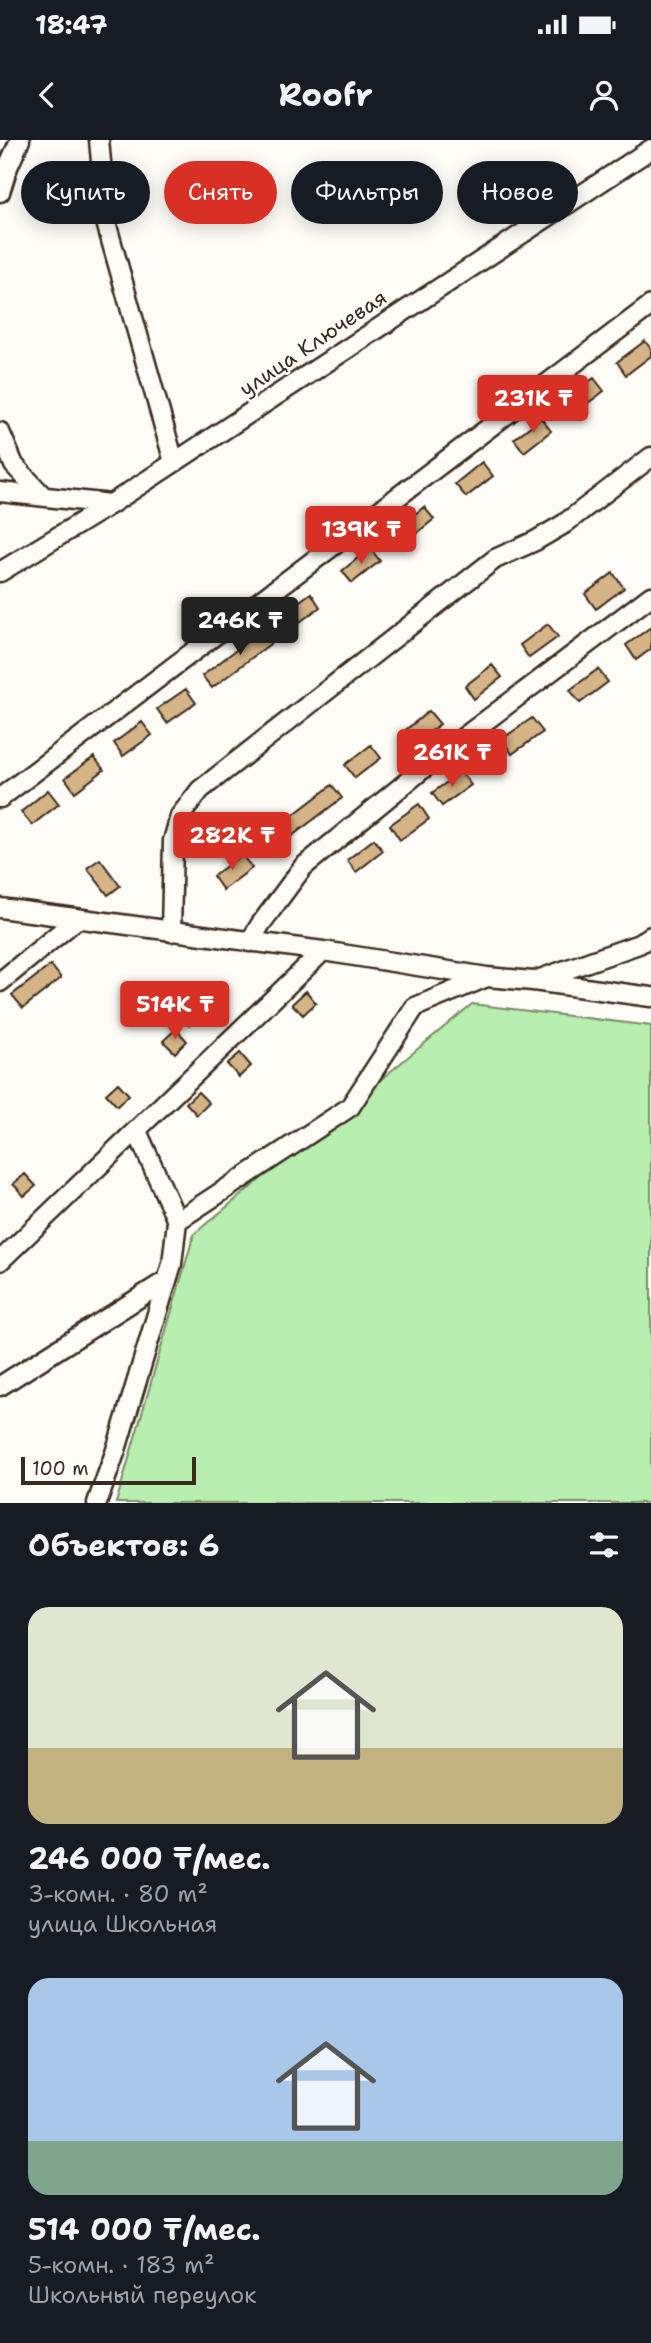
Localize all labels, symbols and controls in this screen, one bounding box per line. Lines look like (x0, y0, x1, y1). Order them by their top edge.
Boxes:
text: 18:47 (35, 7, 108, 42)
text: Roofr (278, 73, 373, 116)
icon: back (28, 76, 66, 114)
icon: person (585, 76, 623, 114)
chip: Купить (21, 161, 150, 224)
chip: Снять (164, 161, 277, 224)
chip: Фильтры (291, 161, 443, 224)
chip: Новое (457, 161, 578, 224)
street label: улица Ключевая (234, 283, 392, 403)
pin: 231K ₸ (476, 376, 590, 435)
text: 231K ₸ (493, 383, 573, 413)
pin: 139K ₸ (304, 506, 418, 566)
text: 139K ₸ (321, 514, 401, 544)
pin: 246K ₸ (183, 598, 297, 657)
text: 246K ₸ (197, 605, 283, 635)
pin: 261K ₸ (395, 730, 509, 789)
text: 261K ₸ (413, 737, 491, 767)
pin: 282K ₸ (175, 812, 289, 872)
text: 282K ₸ (189, 820, 275, 850)
pin: 514K ₸ (118, 982, 232, 1041)
text: 514K ₸ (136, 989, 214, 1019)
scale bar (21, 1454, 196, 1486)
text: 100 m (32, 1456, 89, 1481)
text: Объектов: 6 (28, 1525, 220, 1566)
icon: filters (585, 1526, 623, 1564)
icon: home (263, 1652, 389, 1778)
text: 246 000 ₸/мес. (28, 1838, 271, 1879)
text: 3-комн. · 80 m² (28, 1879, 208, 1909)
text: улица Школьная (28, 1909, 217, 1939)
icon: home (263, 2023, 389, 2149)
text: 514 000 ₸/мес. (28, 2209, 260, 2250)
text: 5-комн. · 183 m² (28, 2250, 215, 2280)
text: Школьный переулок (28, 2280, 257, 2310)

